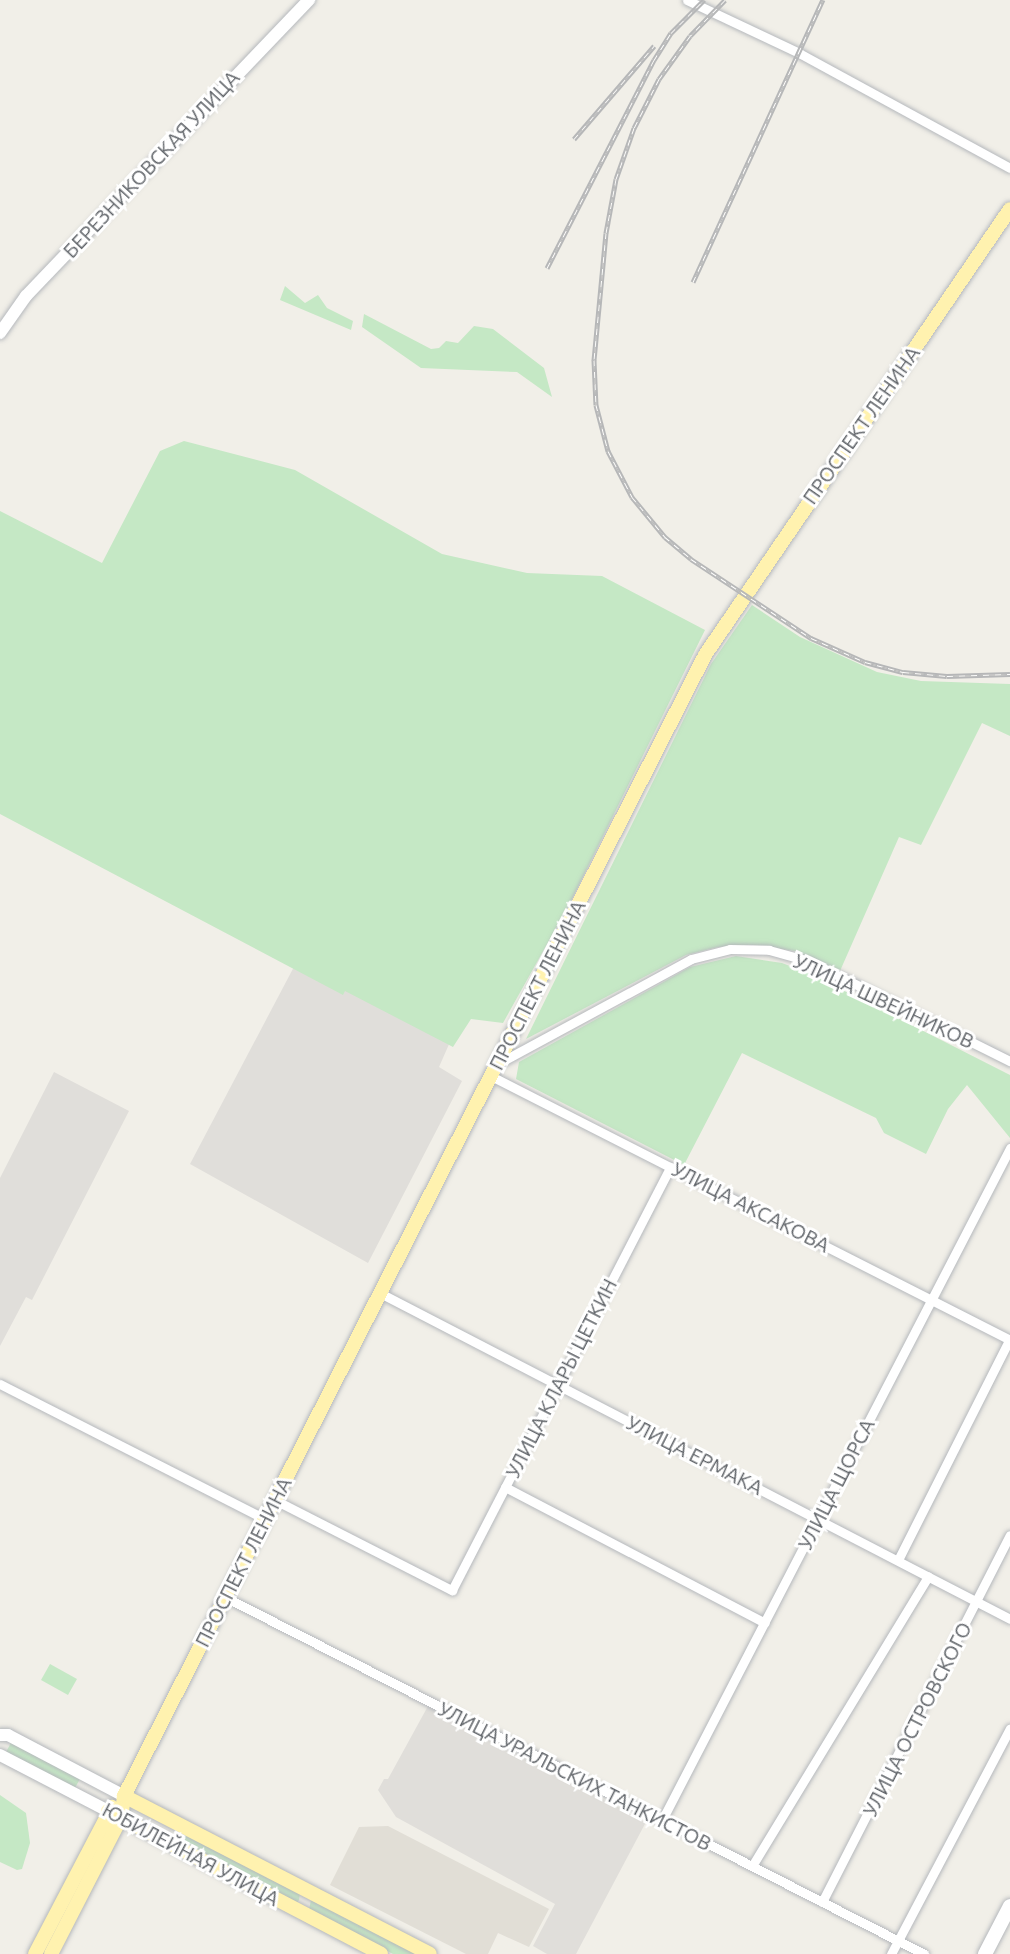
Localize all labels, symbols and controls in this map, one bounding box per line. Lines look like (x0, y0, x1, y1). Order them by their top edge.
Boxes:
street label: БЕРЕЗНИКОВСКАЯ УЛИЦА (58, 65, 244, 263)
street label: ПРОСПЕКТ ЛЕНИНА (798, 342, 924, 508)
street label: ПРОСПЕКТ ЛЕНИНА (484, 896, 590, 1074)
street label: УЛИЦА ШВЕЙНИКОВ (790, 949, 978, 1053)
street label: УЛИЦА АКСАКОВА (668, 1157, 834, 1257)
street label: УЛИЦА КЛАРЫ ЦЕТКИН (500, 1275, 622, 1481)
street label: УЛИЦА ЕРМАКА (623, 1410, 767, 1500)
street label: УЛИЦА ЩОРСА (793, 1415, 879, 1553)
street label: ПРОСПЕКТ ЛЕНИНА (190, 1473, 296, 1651)
street label: УЛИЦА ОСТРОВСКОГО (858, 1618, 976, 1820)
street label: УЛИЦА УРАЛЬСКИХ ТАНКИСТОВ (435, 1697, 715, 1855)
street label: ЮБИЛЕЙНАЯ УЛИЦА (99, 1797, 283, 1911)

